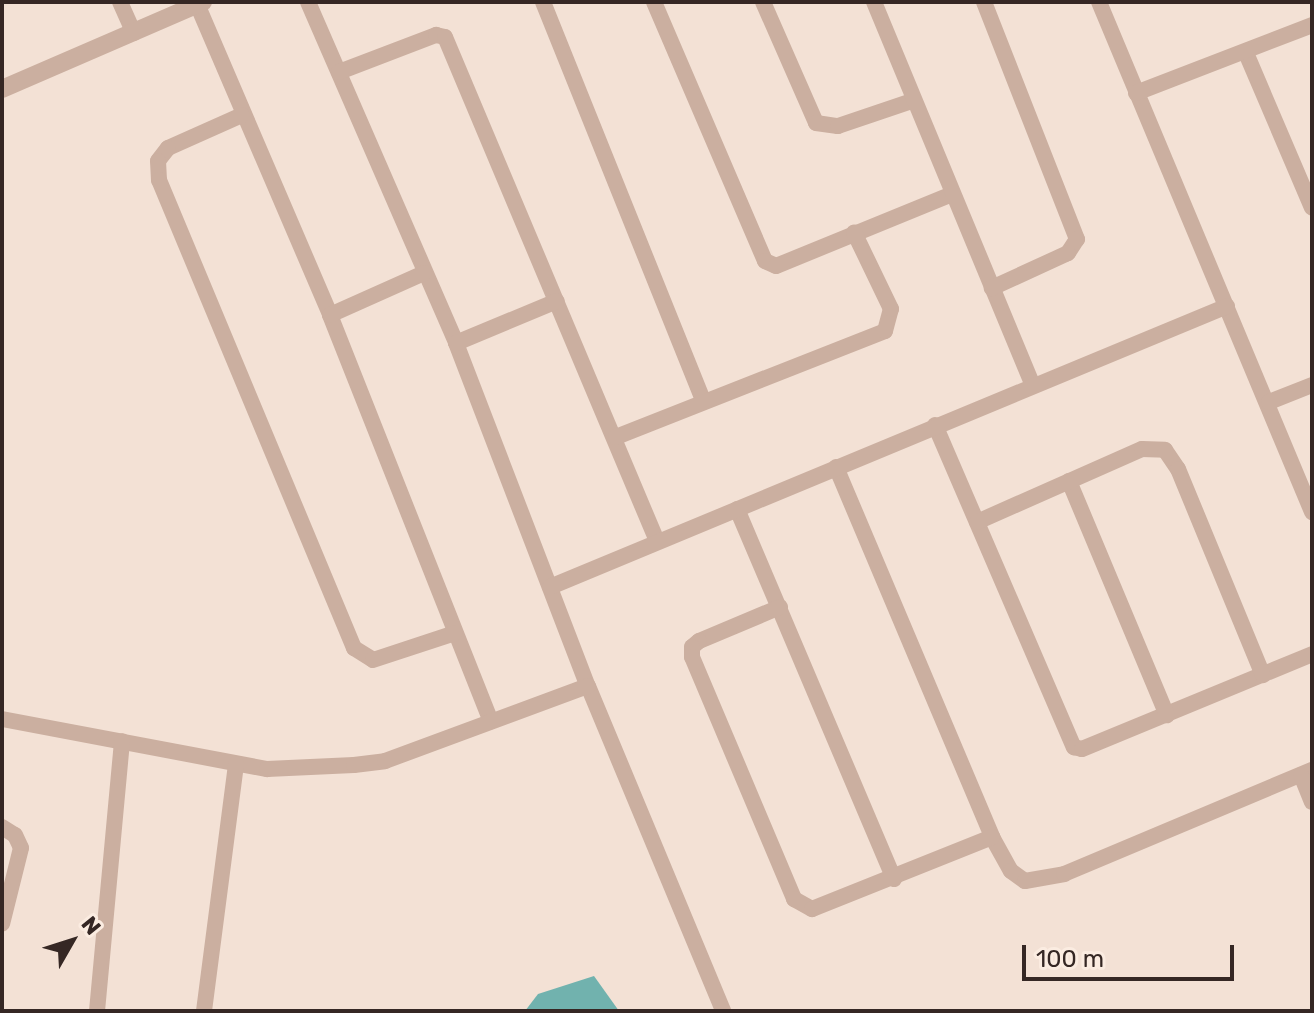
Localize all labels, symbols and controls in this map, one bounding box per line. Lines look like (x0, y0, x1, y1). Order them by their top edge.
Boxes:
north arrow (32, 901, 112, 981)
text: N (76, 911, 107, 940)
scale bar (1026, 929, 1238, 979)
text: 100 m (1036, 945, 1104, 973)

